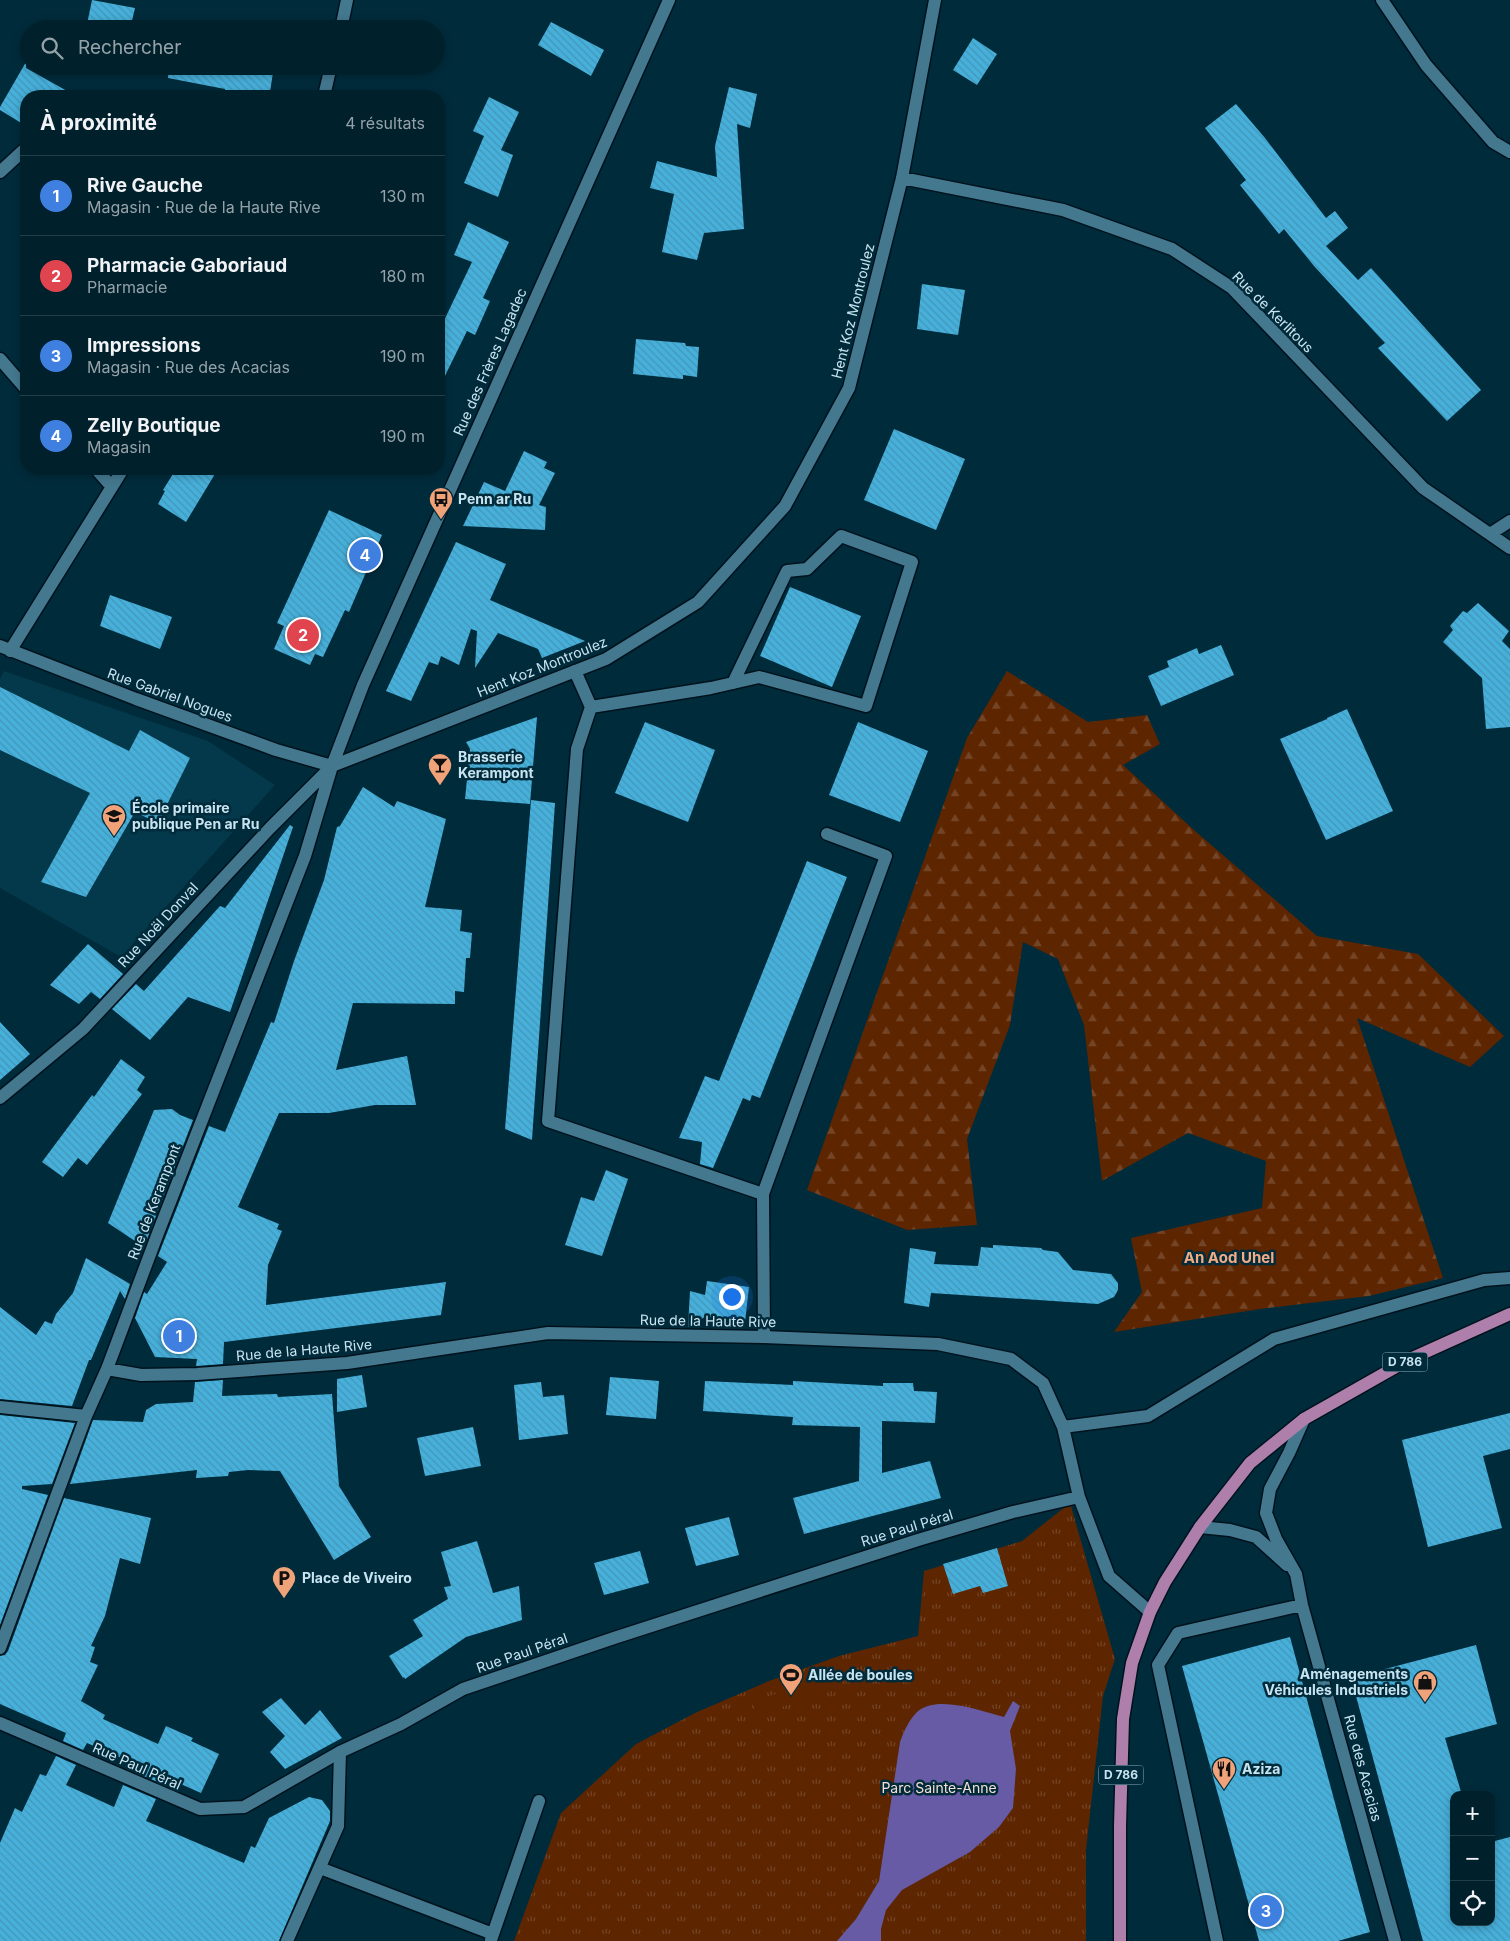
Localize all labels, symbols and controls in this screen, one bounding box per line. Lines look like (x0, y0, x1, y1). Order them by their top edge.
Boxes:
search box (20, 20, 445, 75)
icon: search (38, 34, 66, 62)
text: Rechercher (78, 36, 181, 59)
text: À proximité (40, 110, 157, 135)
text: 4 résultats (345, 113, 425, 133)
text: Rive Gauche (87, 174, 203, 197)
text: 1 (53, 186, 59, 206)
text: 130 m (380, 186, 425, 206)
text: Magasin · Rue de la Haute Rive (87, 197, 321, 217)
street label: Hent Koz Montroulez (827, 242, 878, 380)
text: Pharmacie Gaboriaud (87, 254, 287, 277)
text: 2 (51, 266, 61, 286)
text: 180 m (380, 266, 425, 286)
street label: Rue de Kerlitous (1229, 268, 1317, 356)
text: Pharmacie (87, 277, 167, 297)
street label: Rue des Frères Lagadec (449, 285, 530, 438)
text: Impressions (87, 334, 201, 357)
text: 3 (51, 346, 61, 366)
text: 190 m (380, 346, 425, 366)
text: Magasin · Rue des Acacias (87, 357, 290, 377)
text: Zelly Boutique (87, 414, 221, 437)
text: 4 (51, 426, 61, 446)
text: 190 m (380, 426, 425, 446)
text: Magasin (87, 437, 151, 457)
bus stop icon: Penn ar Ru (428, 486, 454, 520)
place label: Penn ar Ru (458, 490, 531, 507)
pin: 4 (349, 536, 381, 574)
pin: 2 (287, 616, 319, 654)
street label: Hent Koz Montroulez (474, 633, 609, 700)
street label: Rue Gabriel Nogues (105, 664, 235, 725)
place label: Brasserie Kerampont (458, 748, 534, 781)
bar icon: Brasserie Kerampont (427, 752, 453, 786)
place label: École primaire publique Pen ar Ru (132, 798, 260, 832)
school or university icon: École primaire publique Pen ar Ru (101, 803, 127, 837)
street label: Rue Noël Donval (114, 879, 201, 970)
street label: Rue de Kerampont (124, 1141, 184, 1262)
district label: An Aod Uhel (1184, 1248, 1274, 1267)
your location (719, 1284, 745, 1310)
street label: Rue de la Haute Rive (640, 1311, 776, 1330)
pin: 1 (163, 1317, 195, 1355)
street label: Rue de la Haute Rive (235, 1335, 373, 1364)
road number: D 786 (1382, 1352, 1428, 1371)
street label: Rue Paul Péral (859, 1505, 955, 1550)
parking icon: Place de Viveiro (271, 1565, 297, 1599)
place label: Place de Viveiro (302, 1569, 412, 1586)
street label: Rue Paul Péral (474, 1629, 570, 1676)
sports icon: Allée de boules (778, 1662, 804, 1696)
place label: Aménagements Véhicules Industriels (1265, 1665, 1408, 1698)
place label: Allée de boules (808, 1666, 913, 1683)
shop icon: Aménagements Véhicules Industriels (1412, 1669, 1438, 1703)
street label: Rue des Acacias (1341, 1713, 1386, 1823)
street label: Rue Paul Péral (90, 1738, 184, 1793)
restaurant icon: Aziza (1211, 1756, 1237, 1790)
place label: Aziza (1242, 1760, 1280, 1777)
road number: D 786 (1098, 1766, 1144, 1784)
park label: Parc Sainte-Anne (881, 1779, 997, 1796)
map controls (1450, 1791, 1495, 1926)
button: + (1450, 1791, 1495, 1836)
button: − (1450, 1836, 1495, 1881)
button: locate (1450, 1881, 1495, 1926)
pin: 3 (1250, 1892, 1282, 1930)

